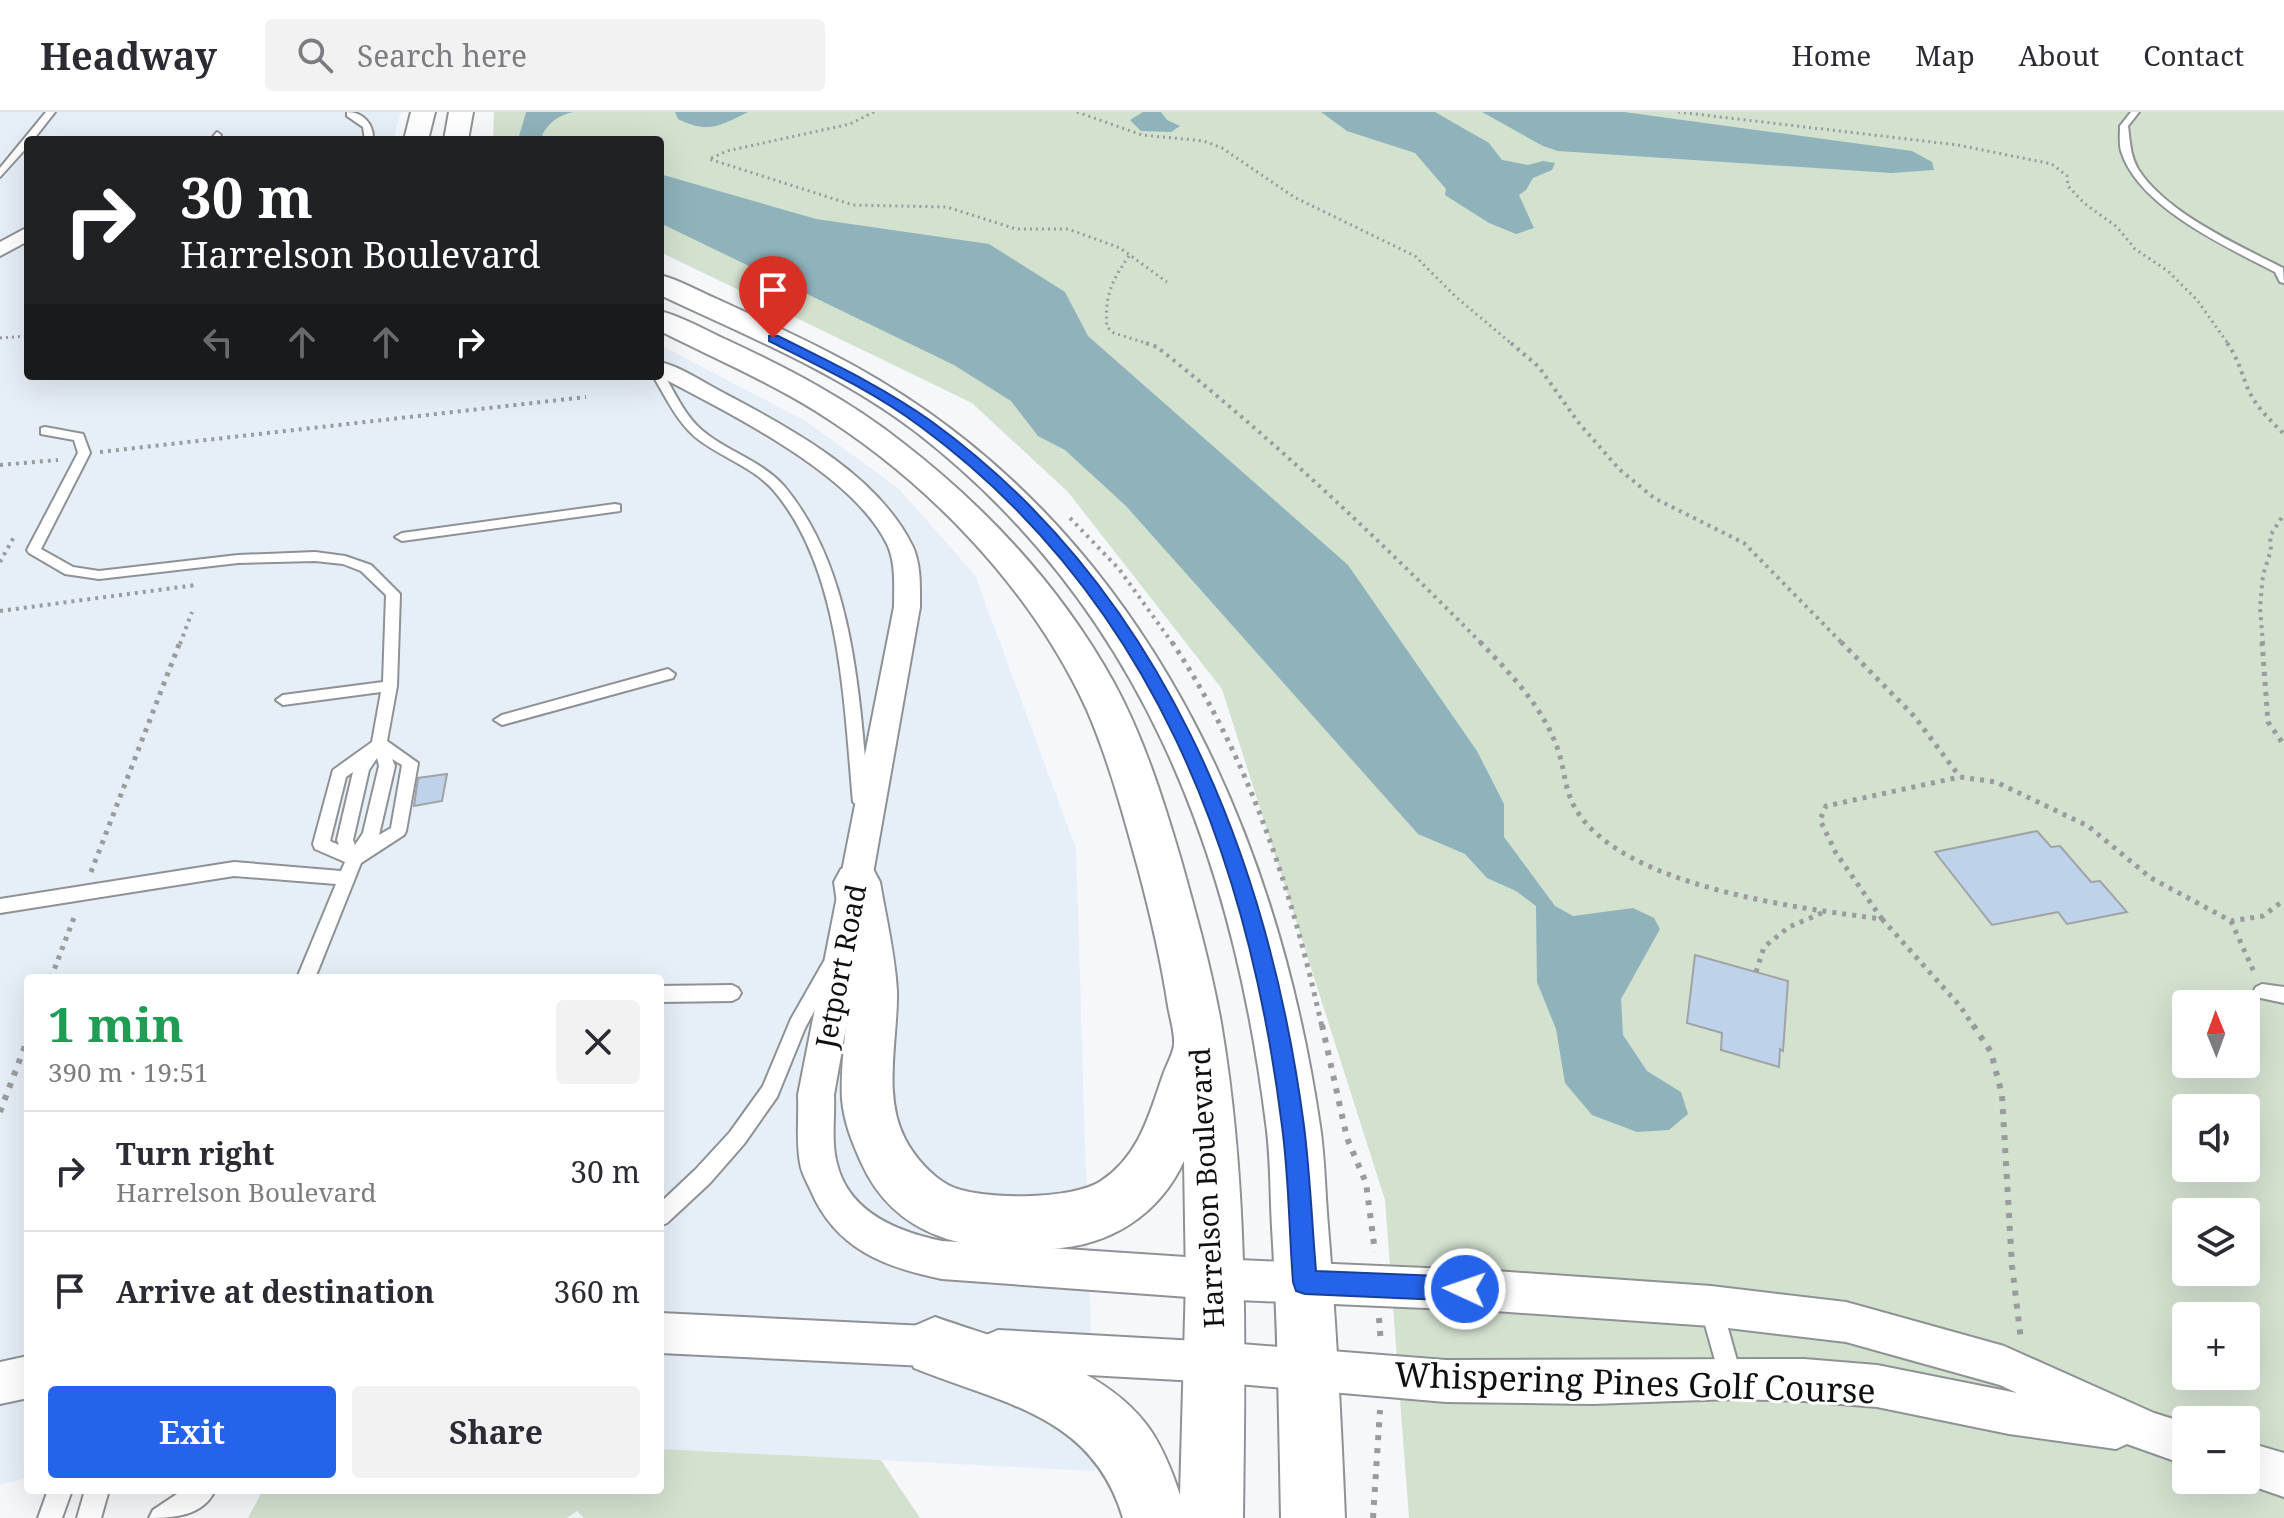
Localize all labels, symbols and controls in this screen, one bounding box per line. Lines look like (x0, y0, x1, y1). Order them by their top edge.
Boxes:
search box (265, 19, 825, 91)
text: Headway (40, 29, 217, 81)
icon: search (293, 33, 337, 77)
text: Search here (357, 35, 527, 76)
text: Home (1792, 36, 1871, 74)
text: Map (1915, 36, 1975, 74)
text: About (2019, 36, 2099, 74)
text: Contact (2143, 36, 2244, 74)
text: 30 m (180, 158, 313, 234)
icon: right (48, 168, 152, 272)
text: Harrelson Boulevard (180, 230, 541, 279)
pin (739, 256, 807, 338)
icon: arrive (751, 268, 795, 312)
icon: left (196, 320, 240, 364)
icon: ahead (280, 320, 324, 364)
icon: ahead (364, 320, 408, 364)
icon: right (448, 320, 492, 364)
street label: Jetport Road (805, 881, 874, 1052)
north arrow (2172, 990, 2260, 1078)
map controls (2172, 990, 2260, 1494)
text: 1 min (48, 991, 184, 1056)
button: close (556, 1000, 640, 1084)
street label: Harrelson Boulevard (1180, 1047, 1232, 1329)
text: 390 m · 19:51 (48, 1054, 209, 1090)
button: sound (2172, 1094, 2260, 1182)
text: Turn right (116, 1133, 274, 1174)
icon: right (48, 1149, 92, 1193)
text: 30 m (570, 1151, 640, 1192)
text: Harrelson Boulevard (116, 1174, 376, 1210)
button: layers (2172, 1198, 2260, 1286)
position arrow (1423, 1247, 1507, 1331)
icon: arrive (48, 1269, 92, 1313)
text: Arrive at destination (116, 1271, 435, 1312)
text: 360 m (554, 1271, 640, 1312)
button: + (2172, 1302, 2260, 1390)
street label: Whispering Pines Golf Course (1394, 1351, 1876, 1413)
button: Exit (48, 1386, 336, 1478)
button: Share (352, 1386, 640, 1478)
button: − (2172, 1406, 2260, 1494)

